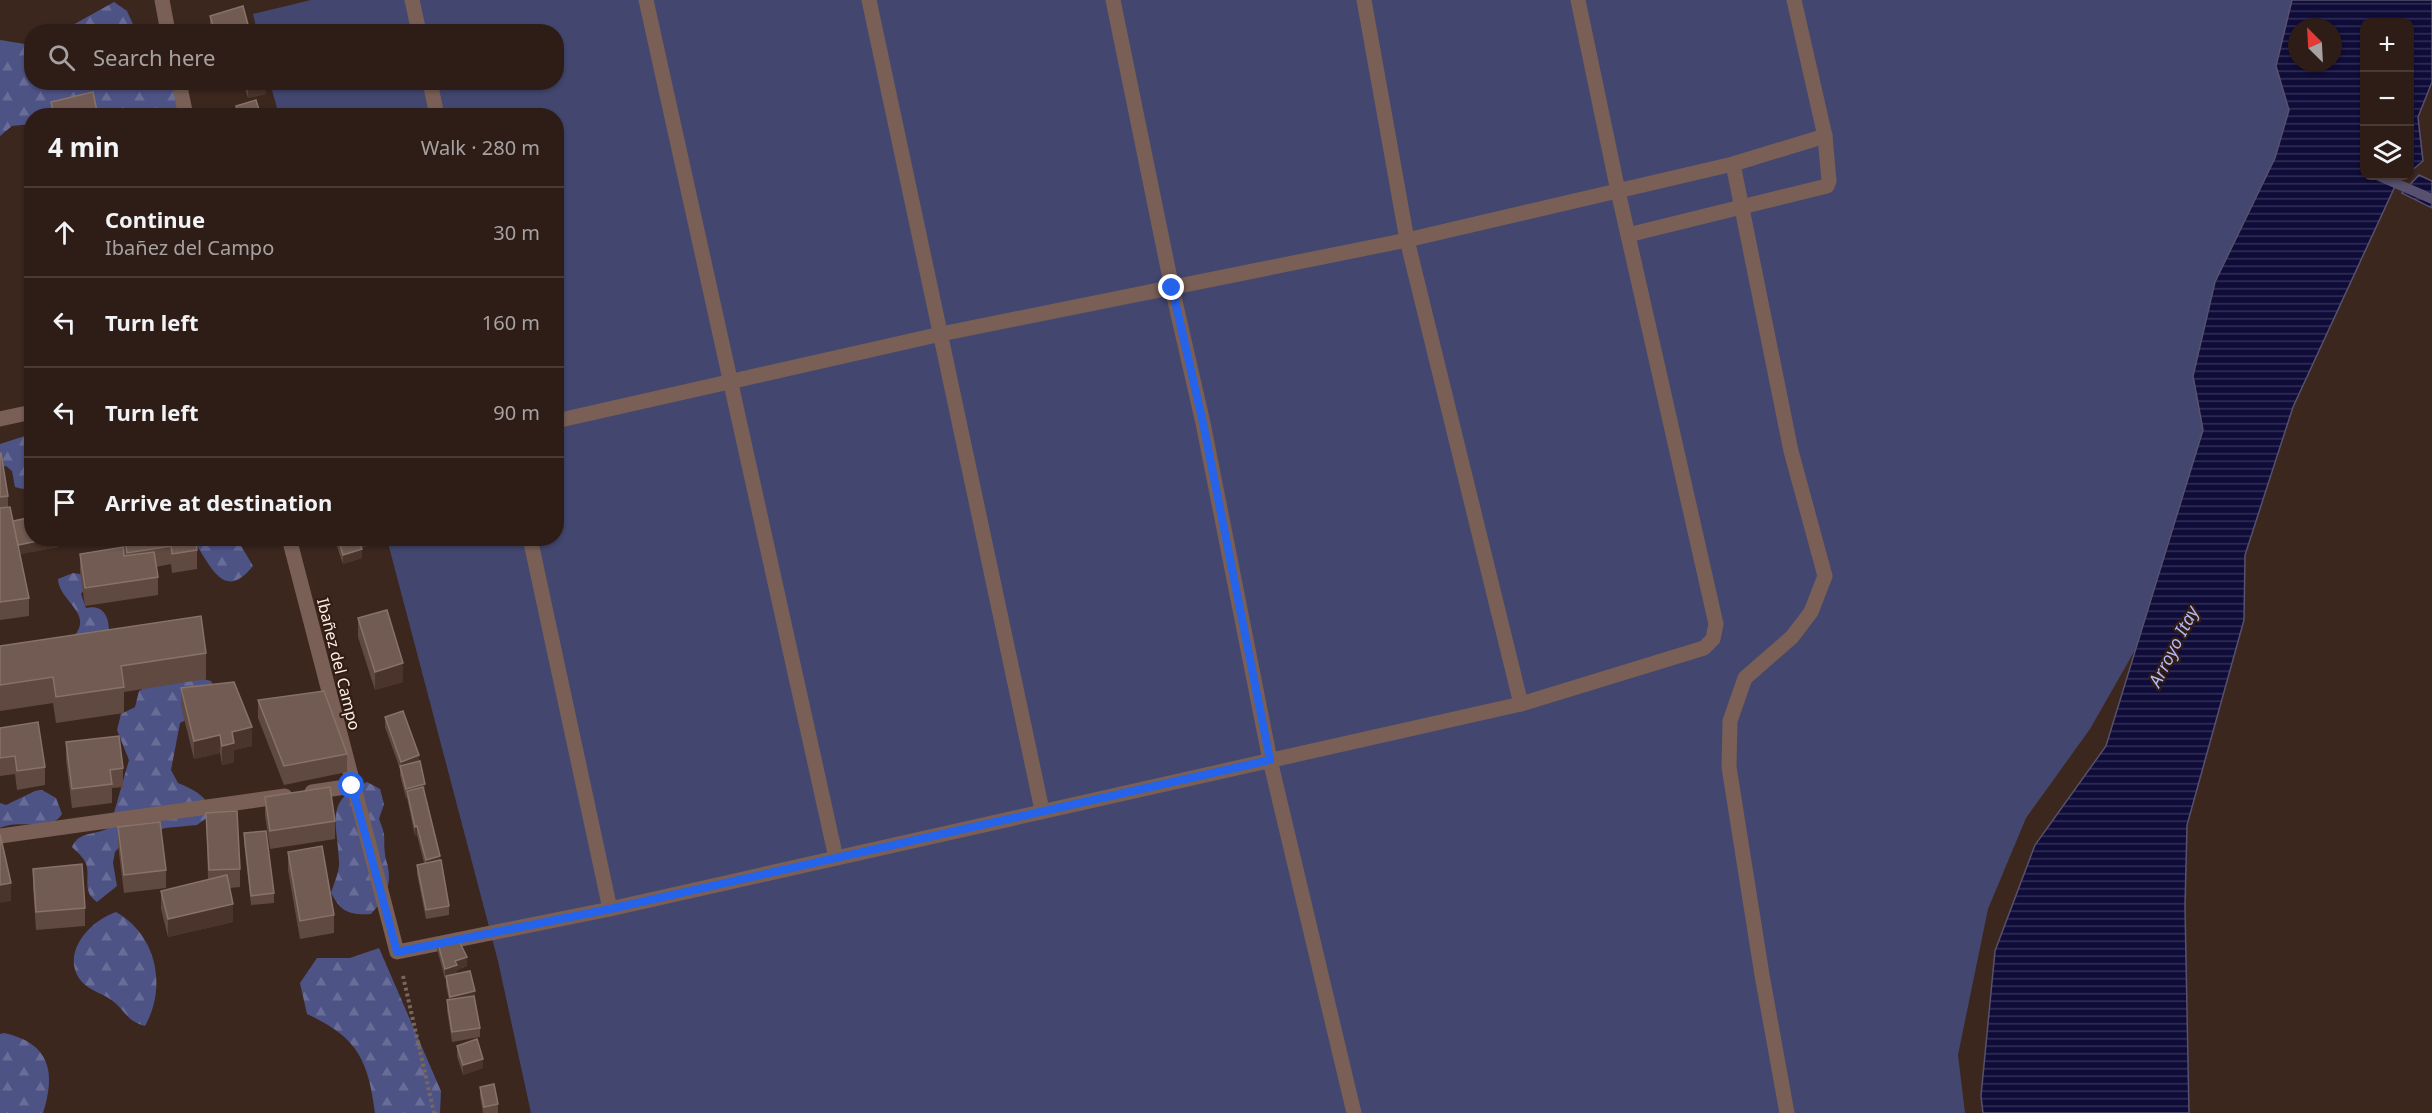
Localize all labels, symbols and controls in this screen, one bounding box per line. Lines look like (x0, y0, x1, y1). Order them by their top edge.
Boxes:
north arrow (2288, 18, 2342, 72)
map controls (2360, 18, 2414, 180)
button: + (2360, 18, 2414, 72)
search box (24, 24, 564, 90)
icon: search (45, 41, 78, 74)
text: Search here (93, 42, 215, 72)
button: − (2360, 72, 2414, 126)
button: layers (2360, 126, 2414, 180)
text: 4 min (48, 129, 120, 165)
text: Walk · 280 m (421, 134, 540, 161)
text: Continue (105, 204, 205, 234)
icon: ahead (48, 216, 81, 249)
text: 30 m (493, 219, 540, 246)
text: Ibañez del Campo (105, 234, 274, 261)
route end (1158, 274, 1184, 300)
icon: left (48, 306, 81, 339)
text: Turn left (105, 307, 199, 337)
text: 160 m (482, 309, 540, 336)
icon: left (48, 396, 81, 429)
text: Turn left (105, 397, 199, 427)
text: 90 m (493, 399, 540, 426)
icon: arrive (48, 486, 81, 519)
text: Arrive at destination (105, 487, 332, 517)
street label: Ibañez del Campo (312, 596, 366, 732)
water label: Arroyo Itay (2142, 600, 2204, 692)
route start (338, 772, 364, 798)

